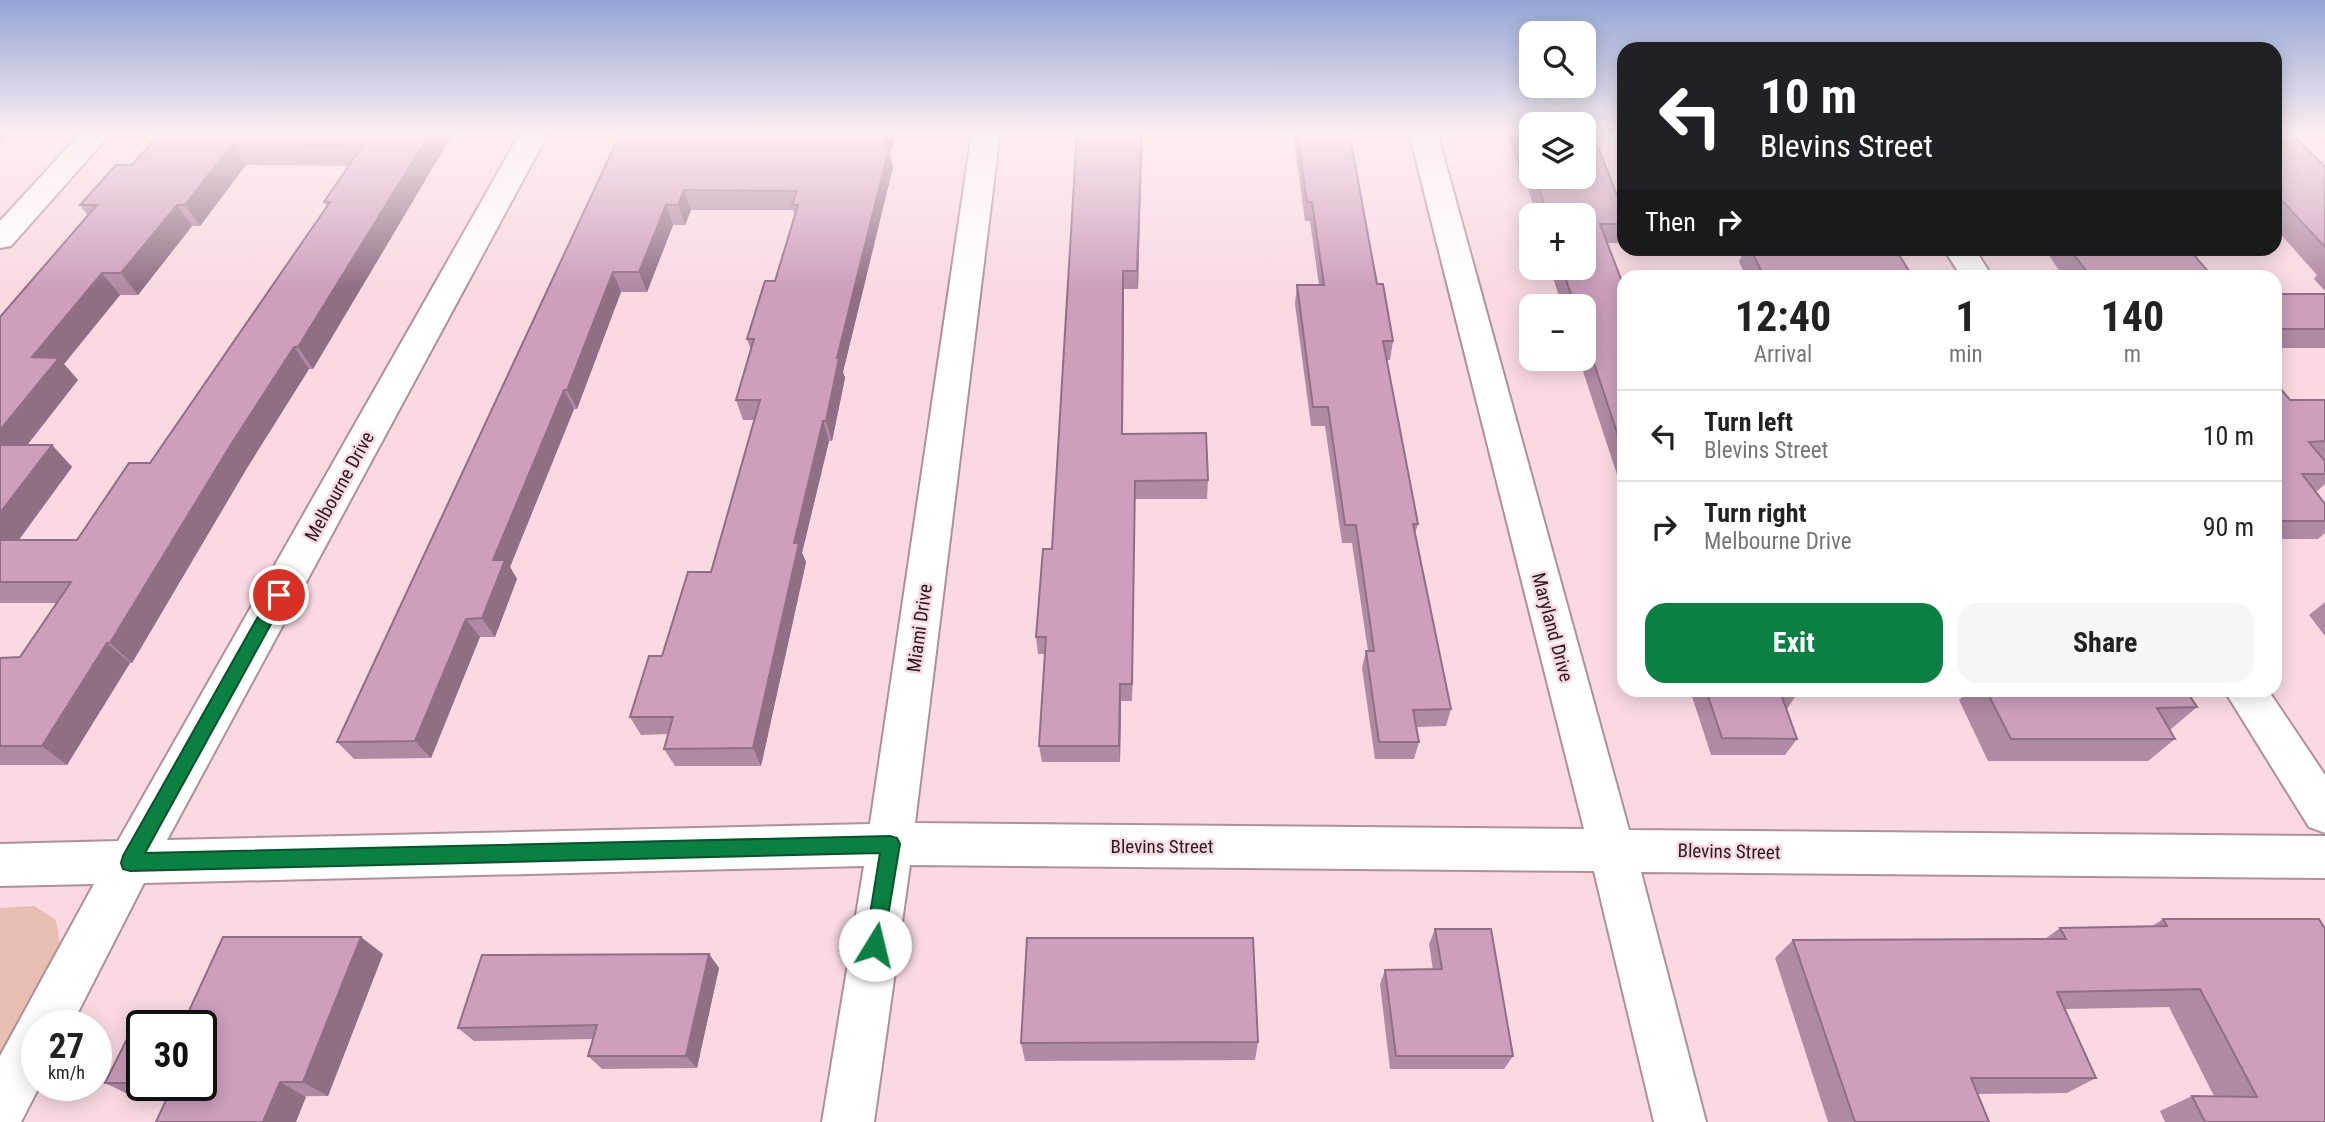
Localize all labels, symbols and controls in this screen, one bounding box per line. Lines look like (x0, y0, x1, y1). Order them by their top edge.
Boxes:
map controls (1519, 21, 1596, 371)
button: search (1519, 21, 1596, 98)
text: 10 m (1760, 68, 1857, 125)
icon: left (1645, 70, 1736, 161)
button: layers (1519, 112, 1596, 189)
text: Blevins Street (1760, 127, 1933, 165)
button: + (1519, 203, 1596, 280)
icon: right (1710, 203, 1748, 241)
text: Then (1645, 207, 1696, 237)
text: 12:40 (1735, 292, 1831, 341)
text: 1 (1955, 292, 1976, 341)
text: 140 (2100, 292, 2164, 341)
button: − (1519, 294, 1596, 371)
text: Arrival (1754, 341, 1812, 368)
text: min (1949, 341, 1983, 368)
text: m (2124, 341, 2141, 368)
text: Turn left (1704, 407, 1793, 437)
icon: left (1645, 417, 1683, 455)
text: 10 m (2203, 421, 2254, 451)
street label: Melbourne Drive (300, 427, 379, 545)
text: Blevins Street (1704, 437, 1828, 464)
text: Turn right (1704, 498, 1806, 528)
icon: right (1645, 508, 1683, 546)
text: 90 m (2203, 512, 2254, 542)
text: Melbourne Drive (1704, 528, 1852, 555)
pin (249, 565, 309, 625)
street label: Maryland Drive (1527, 570, 1578, 684)
icon: arrive (260, 576, 298, 614)
street label: Miami Drive (902, 582, 937, 674)
button: Exit (1645, 603, 1943, 683)
button: Share (1957, 603, 2254, 683)
street label: Blevins Street (1111, 835, 1213, 858)
street label: Blevins Street (1677, 839, 1781, 864)
position arrow (838, 908, 912, 982)
speed limit sign: 30 (126, 1010, 217, 1101)
text: 27 (49, 1026, 84, 1067)
text: km/h (48, 1062, 85, 1083)

